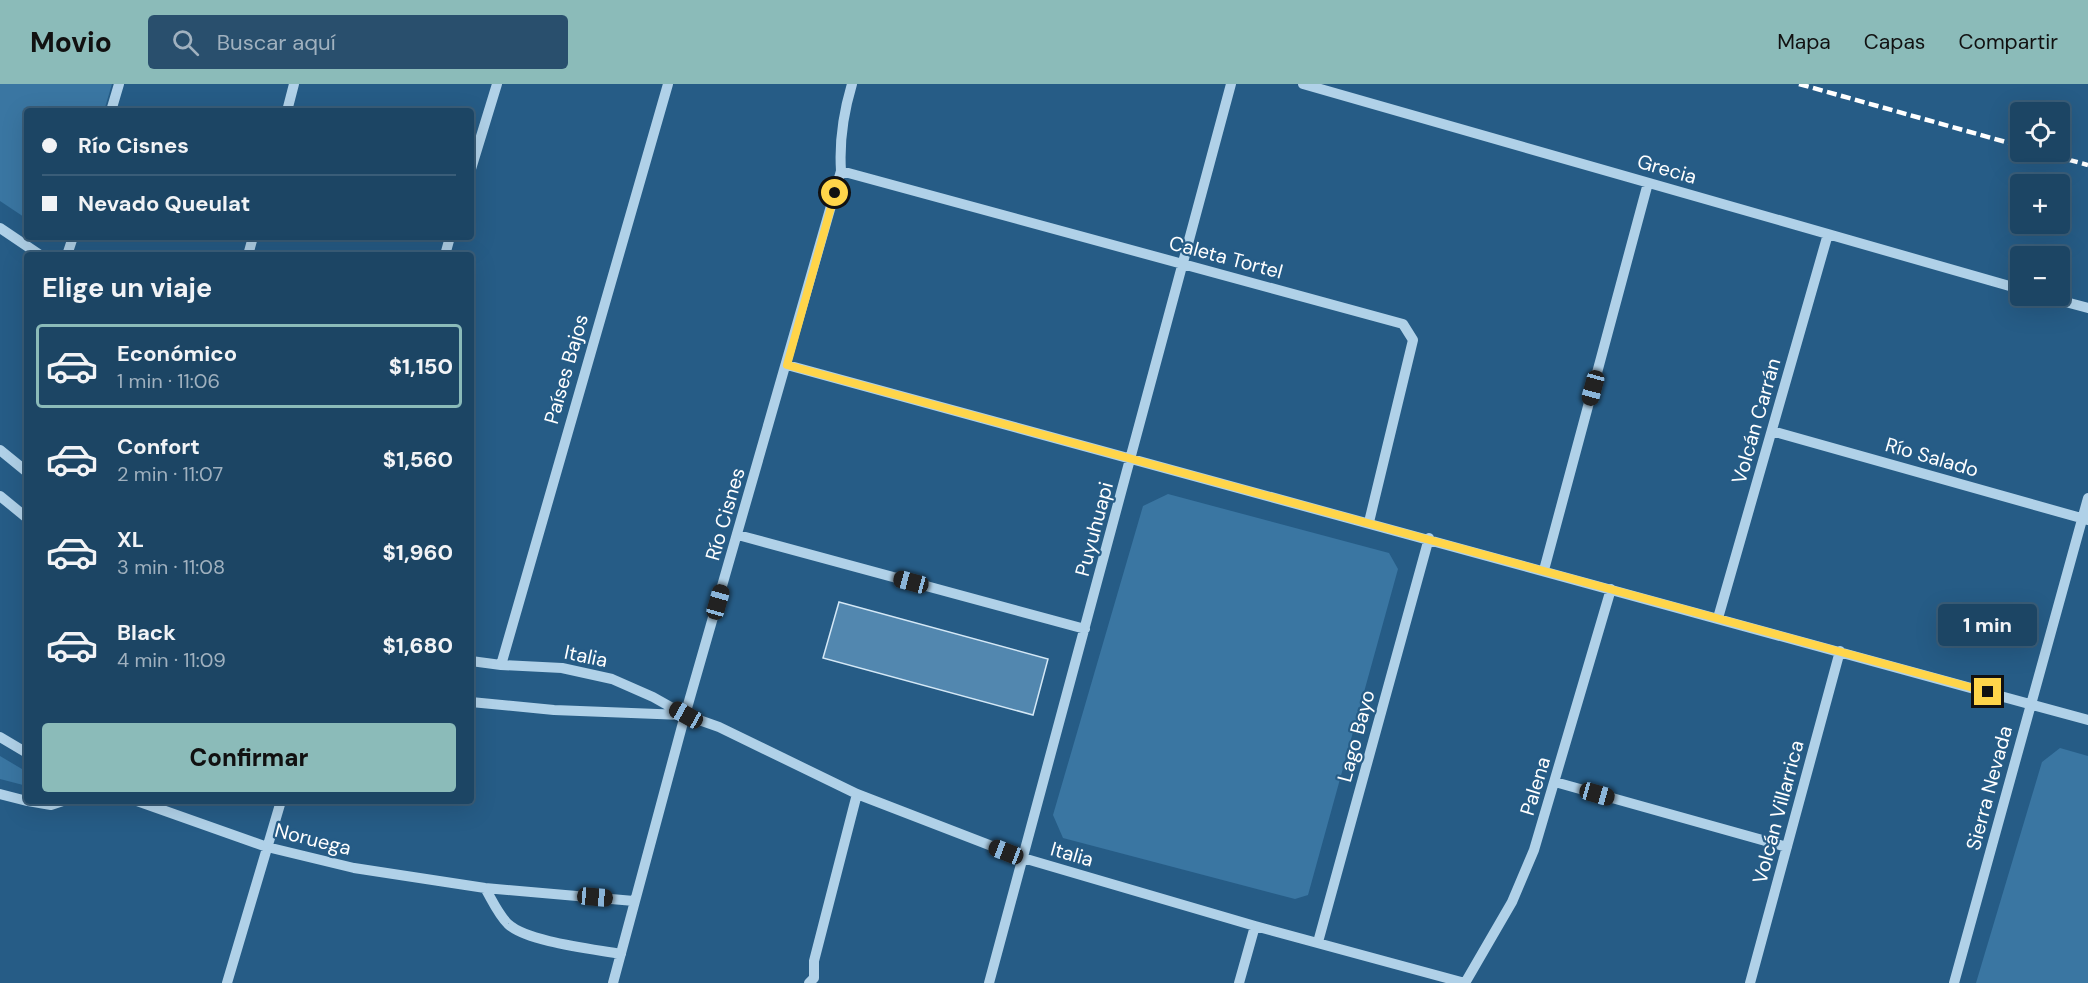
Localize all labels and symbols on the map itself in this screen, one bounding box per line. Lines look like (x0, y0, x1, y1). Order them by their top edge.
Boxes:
street label: Grecia (1634, 148, 1700, 190)
route start (821, 179, 848, 206)
street label: Caleta Tortel (1166, 229, 1286, 285)
street label: Países Bajos (538, 311, 594, 427)
street label: Volcán Carrán (1726, 355, 1786, 487)
car (1580, 368, 1606, 408)
street label: Río Salado (1882, 431, 1982, 483)
street label: Río Cisnes (699, 464, 751, 564)
street label: Puyuhuapi (1069, 479, 1119, 579)
car (891, 569, 931, 595)
car (704, 582, 732, 622)
callout: 1 min (1938, 605, 2038, 647)
street label: Italia (562, 639, 610, 673)
route end (1974, 678, 2001, 705)
street label: Lago Bayo (1331, 687, 1381, 785)
car (666, 698, 706, 732)
street label: Sierra Nevada (1960, 723, 2018, 853)
street label: Volcán Villarrica (1746, 737, 1810, 887)
street label: Palena (1514, 753, 1556, 819)
car (1577, 780, 1617, 808)
street label: Noruega (272, 817, 354, 861)
street label: Italia (1047, 836, 1097, 872)
car (986, 837, 1026, 867)
car (576, 886, 614, 908)

